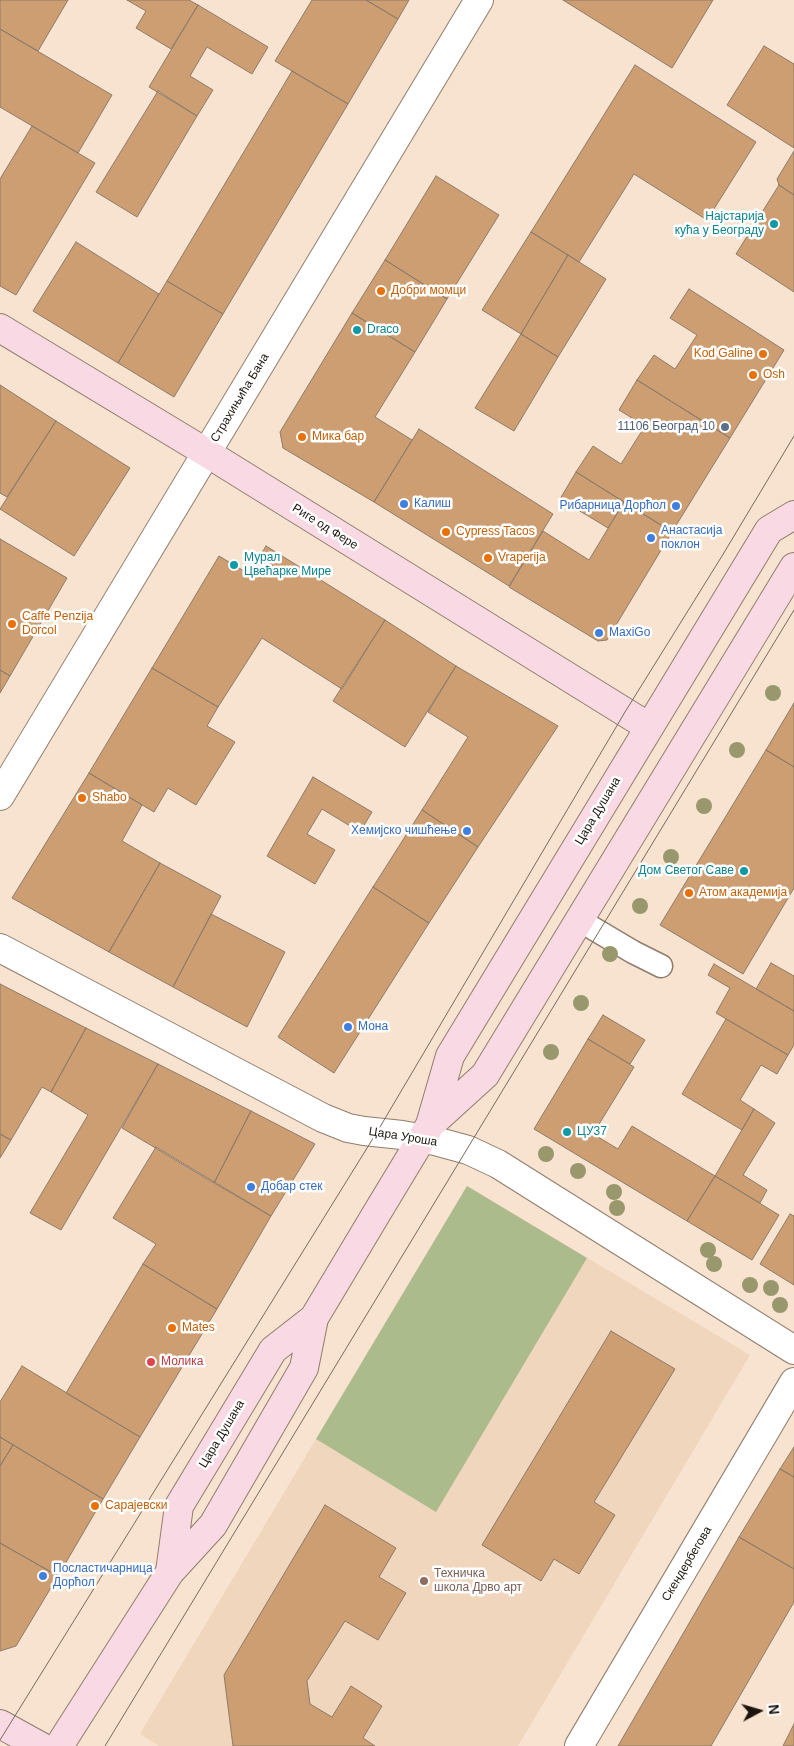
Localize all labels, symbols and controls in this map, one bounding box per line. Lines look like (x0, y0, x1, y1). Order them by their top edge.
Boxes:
place label: Најстарија кућа у Београду (675, 210, 764, 238)
marker: Најстарија кућа у Београду (768, 218, 780, 230)
place label: Добри момци (391, 284, 466, 298)
marker: Добри момци (375, 285, 387, 297)
place label: Draco (367, 323, 399, 337)
marker: Draco (351, 324, 363, 336)
place label: Kod Galine (694, 347, 753, 361)
marker: Kod Galine (757, 348, 769, 360)
street label: Страхињића Бана (208, 351, 272, 445)
place label: Osh (763, 368, 785, 382)
marker: Osh (747, 369, 759, 381)
place label: 11106 Београд 10 (617, 420, 715, 434)
marker: 11106 Београд 10 (719, 421, 731, 433)
place label: Мика бар (312, 430, 364, 444)
marker: Мика бар (296, 431, 308, 443)
place label: Калиш (414, 497, 451, 511)
marker: Калиш (398, 498, 410, 510)
place label: Рибарница Дорћол (559, 499, 666, 513)
marker: Рибарница Дорћол (670, 500, 682, 512)
street label: Риге од Фере (290, 501, 360, 553)
place label: Анастасија поклон (661, 524, 722, 552)
place label: Cypress Tacos (456, 525, 535, 539)
marker: Cypress Tacos (440, 526, 452, 538)
marker: Анастасија поклон (645, 532, 657, 544)
place label: Мурал Цвећарке Мире (244, 551, 331, 579)
place label: Vraperija (498, 551, 546, 565)
marker: Vraperija (482, 552, 494, 564)
marker: Мурал Цвећарке Мире (228, 559, 240, 571)
place label: Caffe Penzija Dorcol (22, 610, 93, 638)
marker: Caffe Penzija Dorcol (6, 618, 18, 630)
place label: MaxiGo (609, 626, 650, 640)
marker: MaxiGo (593, 627, 605, 639)
street label: Цара Душана (572, 775, 624, 847)
place label: Shabo (92, 791, 127, 805)
marker: Shabo (76, 792, 88, 804)
place label: Хемијско чишћење (351, 824, 457, 838)
marker: Хемијско чишћење (461, 825, 473, 837)
place label: Дом Светог Саве (638, 864, 734, 878)
marker: Дом Светог Саве (738, 865, 750, 877)
place label: Атом академија (699, 886, 787, 900)
marker: Атом академија (683, 887, 695, 899)
place label: Мона (358, 1020, 388, 1034)
marker: Мона (342, 1021, 354, 1033)
street label: Цара Уроша (368, 1124, 438, 1150)
place label: ЦУ37 (577, 1125, 607, 1139)
marker: ЦУ37 (561, 1126, 573, 1138)
place label: Добар стек (261, 1180, 322, 1194)
marker: Добар стек (245, 1181, 257, 1193)
place label: Mates (182, 1321, 215, 1335)
marker: Mates (166, 1322, 178, 1334)
place label: Молика (161, 1355, 203, 1369)
marker: Молика (145, 1356, 157, 1368)
street label: Цара Душана (196, 1398, 248, 1470)
place label: Сарајевски (105, 1499, 167, 1513)
marker: Сарајевски (89, 1500, 101, 1512)
street label: Скендербегова (659, 1524, 715, 1604)
place label: Посластичарница Дорћол (53, 1562, 153, 1590)
place label: Техничка школа Дрво арт (434, 1567, 522, 1595)
marker: Посластичарница Дорћол (37, 1570, 49, 1582)
marker: Техничка школа Дрво арт (418, 1575, 430, 1587)
north arrow (734, 1686, 784, 1736)
text: N (765, 1704, 782, 1715)

